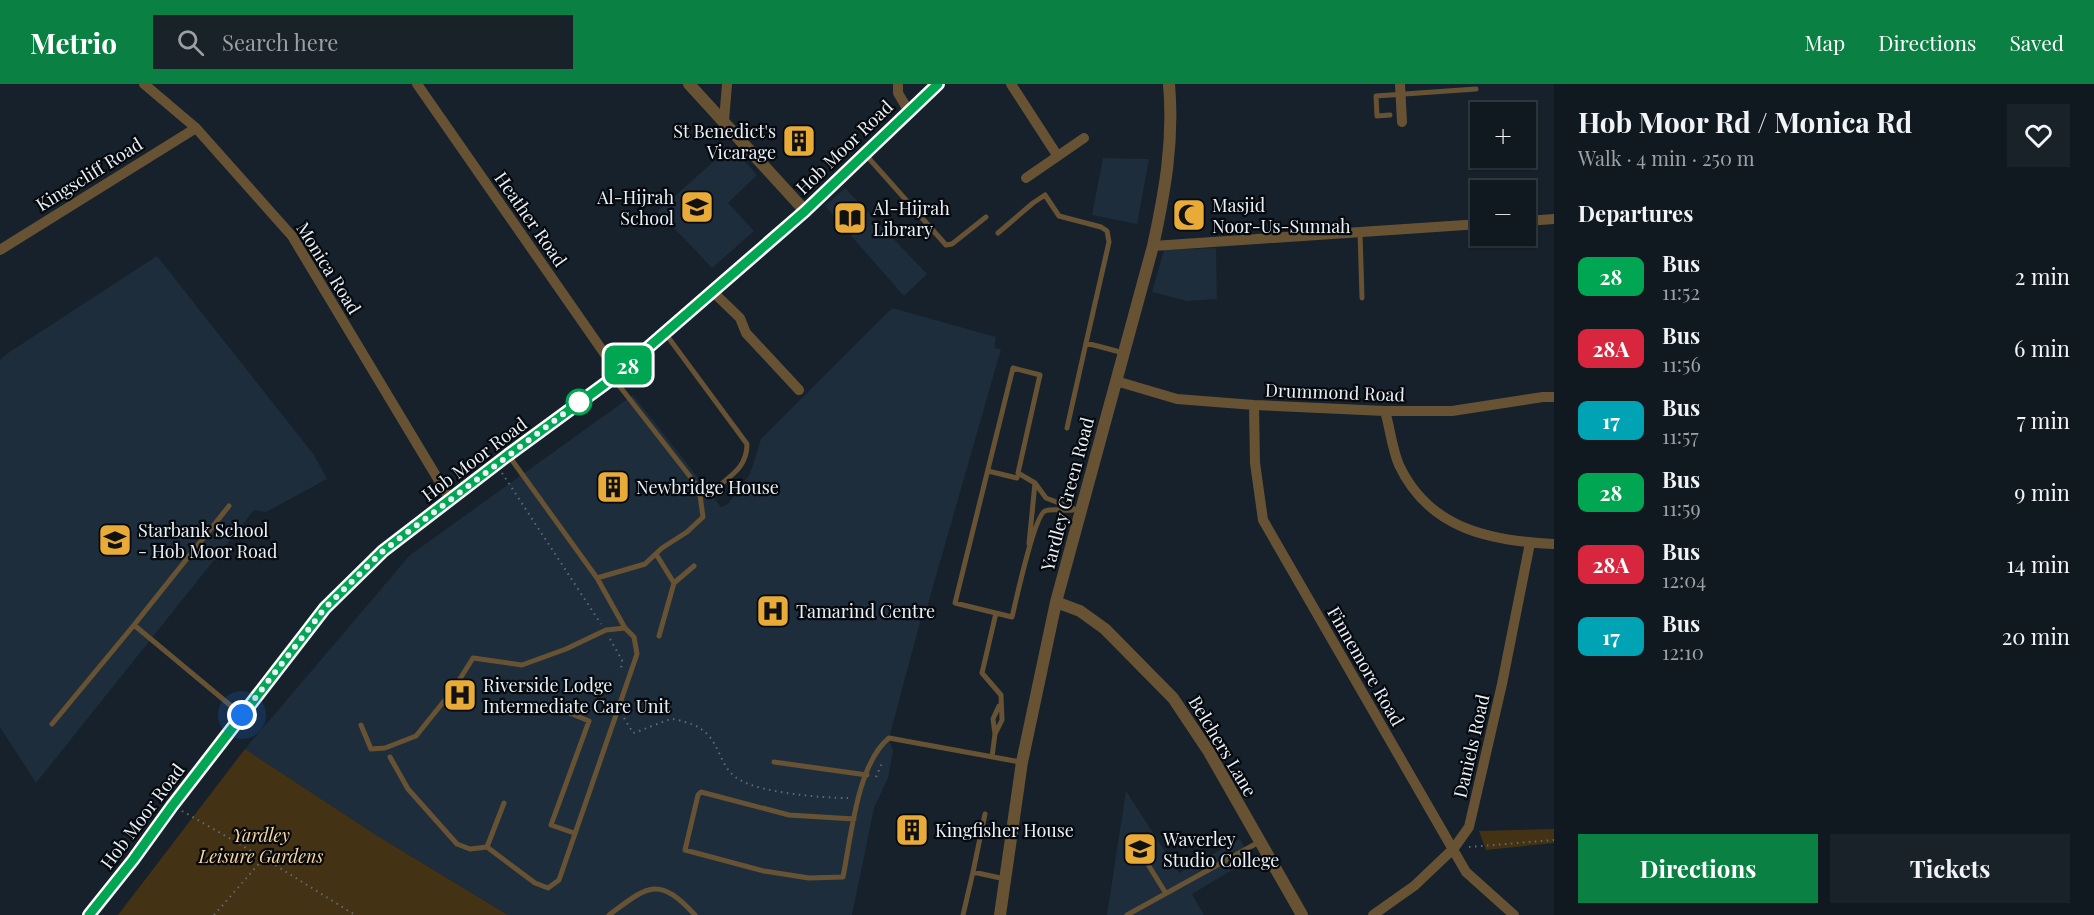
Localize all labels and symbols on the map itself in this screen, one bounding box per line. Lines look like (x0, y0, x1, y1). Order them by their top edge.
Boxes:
street label: Hob Moor Road (790, 94, 898, 199)
place label: St Benedict's Vicarage (673, 119, 776, 164)
building icon: St Benedict's Vicarage (781, 123, 817, 159)
street label: Kingscliff Road (31, 131, 147, 216)
street label: Heather Road (489, 167, 573, 272)
place label: Al-Hijrah School (596, 185, 674, 230)
school or university icon: Al-Hijrah School (679, 189, 715, 225)
place label: Masjid Noor-Us-Sunnah (1212, 193, 1351, 238)
place label: Al-Hijrah Library (872, 196, 950, 241)
mosque icon: Masjid Noor-Us-Sunnah (1171, 197, 1207, 233)
library icon: Al-Hijrah Library (832, 200, 868, 236)
street label: Monica Road (291, 217, 367, 319)
line badge: 28 (601, 346, 655, 384)
street label: Drummond Road (1265, 378, 1406, 406)
unlabelled marker (566, 389, 592, 415)
street label: Hob Moor Road (416, 411, 532, 506)
street label: Yardley Green Road (1035, 414, 1099, 575)
building icon: Newbridge House (595, 469, 631, 505)
place label: Newbridge House (636, 475, 779, 499)
place label: Starbank School - Hob Moor Road (138, 518, 278, 563)
school or university icon: Starbank School - Hob Moor Road (97, 522, 133, 558)
hospital icon: Tamarind Centre (755, 593, 791, 629)
place label: Tamarind Centre (796, 599, 935, 623)
street label: Finnemore Road (1322, 602, 1410, 731)
place label: Riverside Lodge Intermediate Care Unit (483, 673, 671, 718)
hospital icon: Riverside Lodge Intermediate Care Unit (442, 677, 478, 713)
street label: Belchers Lane (1183, 691, 1263, 801)
street label: Daniels Road (1447, 691, 1495, 800)
your location (227, 700, 257, 730)
street label: Hob Moor Road (95, 758, 190, 874)
building icon: Kingfisher House (894, 812, 930, 848)
place label: Kingfisher House (935, 818, 1074, 842)
park label: Yardley Leisure Gardens (198, 823, 323, 868)
place label: Waverley Studio College (1162, 827, 1279, 872)
school or university icon: Waverley Studio College (1122, 831, 1158, 867)

